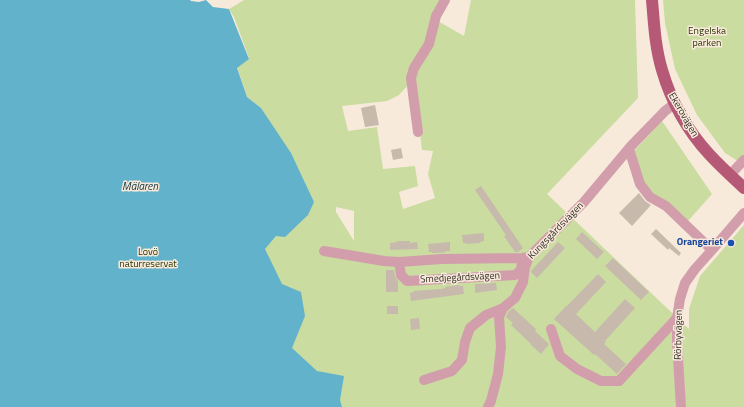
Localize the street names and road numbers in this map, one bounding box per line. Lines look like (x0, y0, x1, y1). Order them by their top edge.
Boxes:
street label: Ekerövägen (666, 91, 700, 139)
street label: Kungsgårdsvägen (526, 200, 586, 262)
street label: Smedjegårdsvägen (420, 270, 500, 286)
street label: Rörbyvägen (673, 310, 685, 360)

